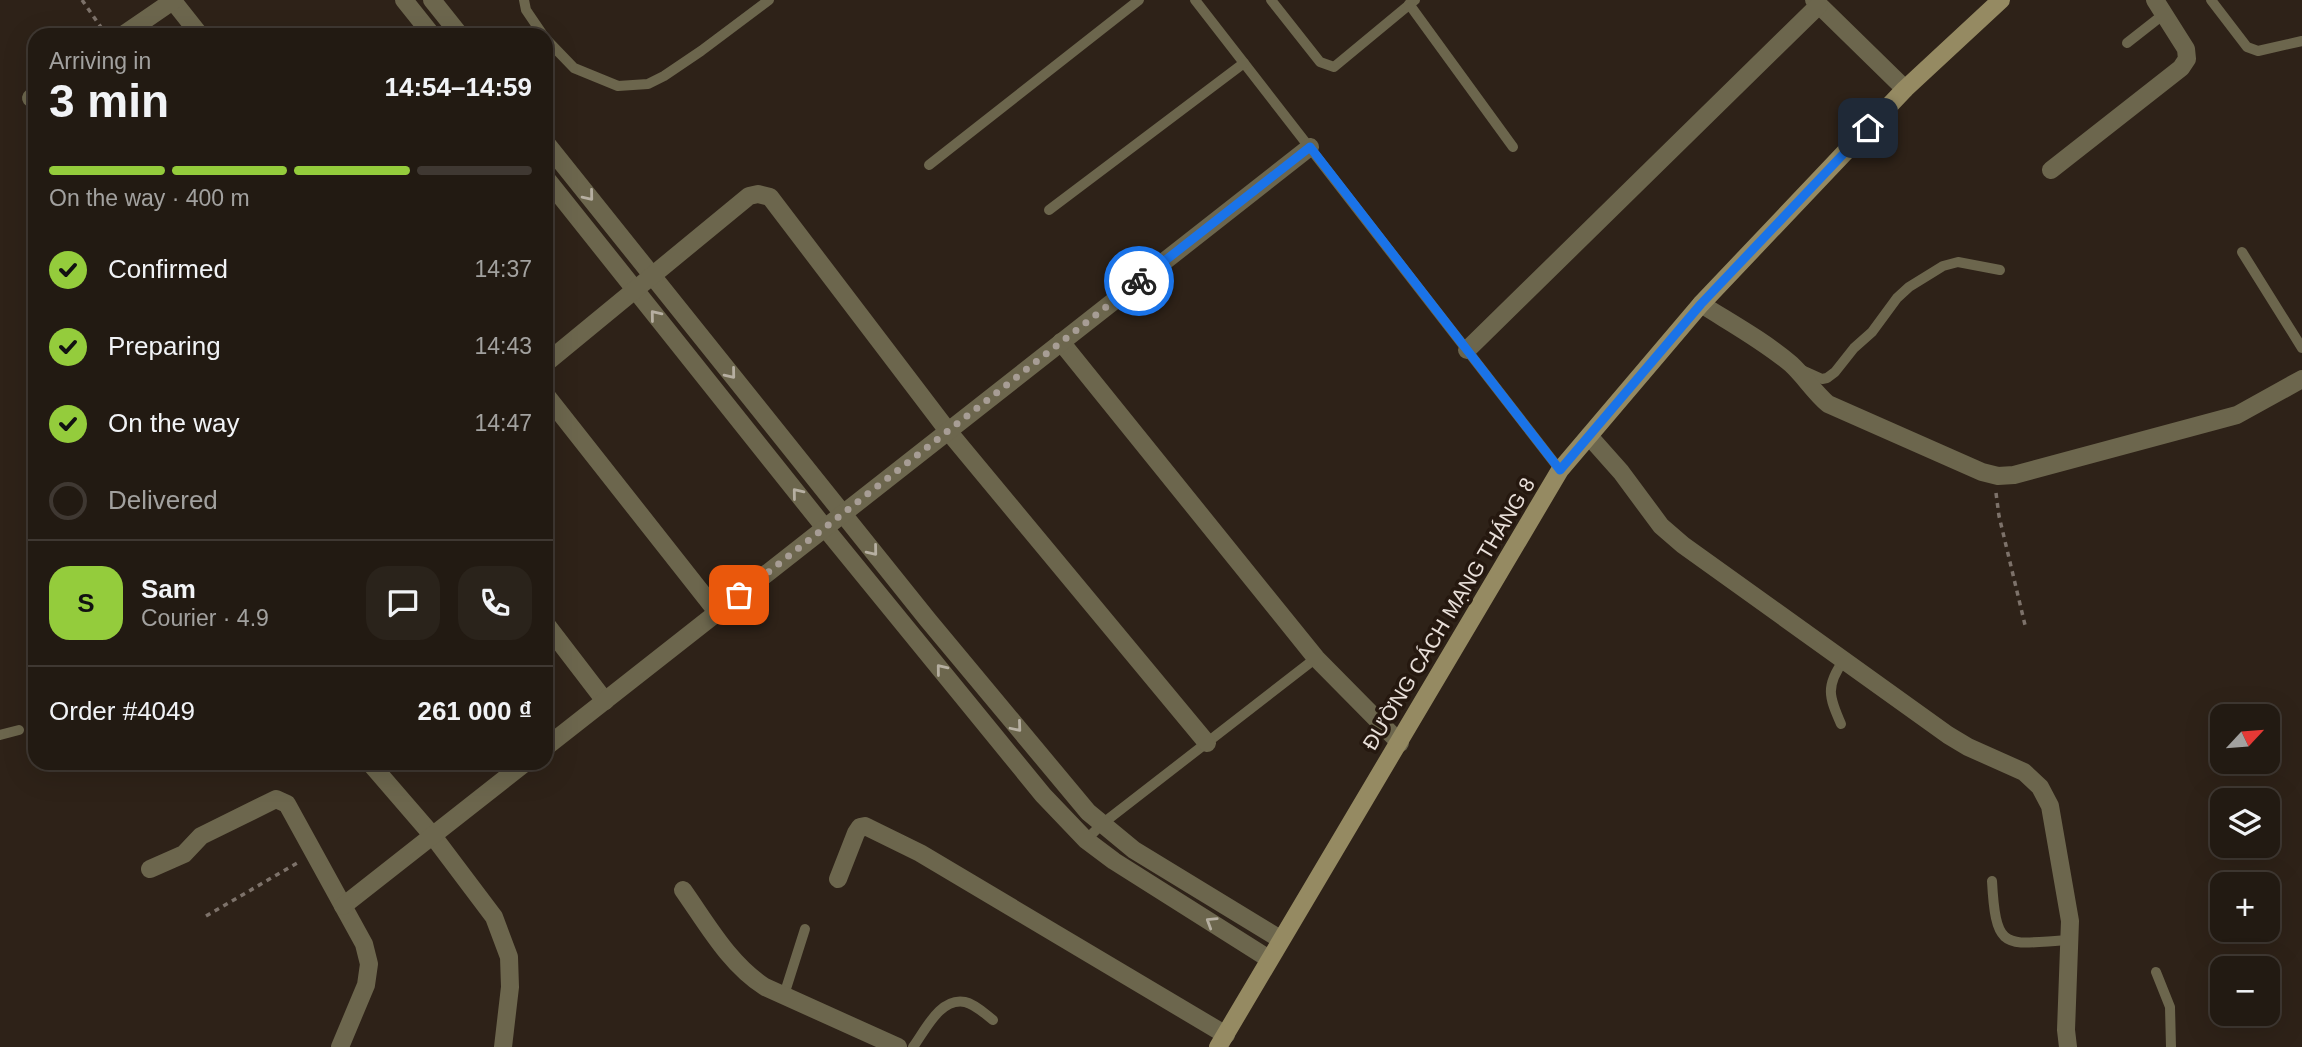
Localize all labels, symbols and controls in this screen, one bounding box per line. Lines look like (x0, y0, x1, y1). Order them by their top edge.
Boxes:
text: Arriving in (49, 48, 151, 74)
text: 14:54–14:59 (385, 72, 532, 102)
text: 3 min (49, 75, 169, 127)
pin (1838, 98, 1898, 158)
icon: home (1849, 109, 1887, 147)
text: On the way · 400 m (49, 185, 250, 211)
one-way arrow (580, 189, 593, 201)
courier (1104, 246, 1174, 316)
icon: check (49, 251, 87, 289)
text: Confirmed (108, 254, 228, 284)
text: 14:37 (474, 256, 532, 282)
icon: bike (1120, 262, 1158, 300)
one-way arrow (651, 311, 664, 323)
icon: check (49, 328, 87, 366)
text: Preparing (108, 331, 221, 361)
text: 14:43 (474, 333, 532, 359)
one-way arrow (723, 365, 735, 378)
icon: check (49, 405, 87, 443)
text: On the way (108, 408, 240, 438)
text: 14:47 (474, 410, 532, 436)
street label: ĐƯỜNG CÁCH MẠNG THÁNG 8 (1358, 474, 1539, 754)
text: Delivered (108, 485, 218, 515)
one-way arrow (793, 488, 806, 500)
one-way arrow (865, 544, 878, 556)
pin (709, 565, 769, 625)
button: chat (366, 566, 440, 640)
button: phone (458, 566, 532, 640)
text: Sam (141, 574, 196, 604)
icon: bag (720, 576, 758, 614)
text: S (77, 588, 95, 618)
text: Courier · 4.9 (141, 605, 269, 631)
one-way arrow (936, 665, 949, 677)
text: Order #4049 (49, 696, 195, 726)
text: 261 000 ₫ (417, 696, 532, 726)
north arrow (2210, 704, 2280, 774)
map controls (2210, 704, 2280, 1026)
one-way arrow (1009, 720, 1022, 732)
button: layers (2210, 788, 2280, 858)
button: + (2210, 872, 2280, 942)
one-way arrow (1206, 918, 1219, 931)
button: − (2210, 956, 2280, 1026)

